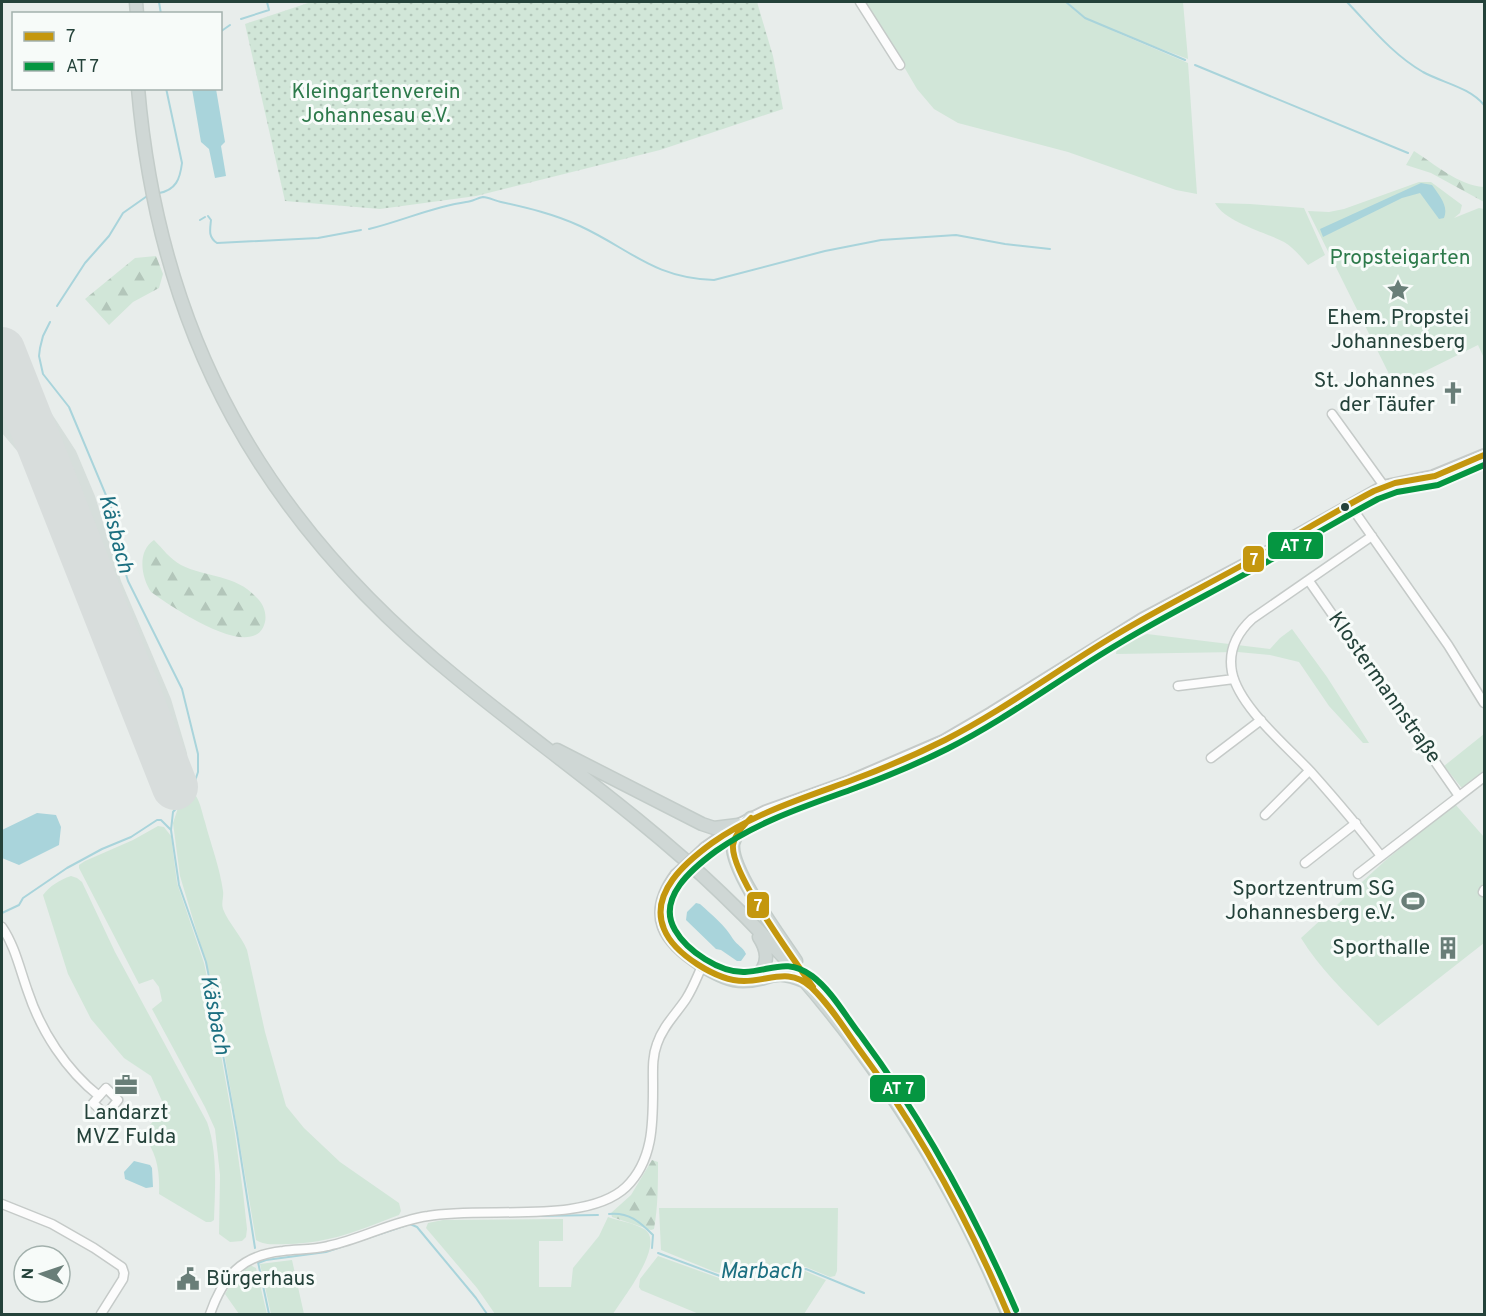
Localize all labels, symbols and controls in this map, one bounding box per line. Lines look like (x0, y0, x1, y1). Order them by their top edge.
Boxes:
legend (12, 12, 222, 90)
text: 7 (66, 26, 75, 49)
text: AT 7 (66, 56, 99, 79)
park label: Kleingartenverein Johannesau e.V. (291, 79, 461, 130)
park label: Propsteigarten (1330, 245, 1470, 272)
place icon: Ehem. Propstei Johannesberg (1385, 277, 1411, 303)
place label: Ehem. Propstei Johannesberg (1327, 305, 1469, 356)
place label: St. Johannes der Täufer (1314, 368, 1435, 419)
church icon: St. Johannes der Täufer (1440, 380, 1466, 406)
water label: Käsbach (92, 492, 138, 577)
unlabelled marker (1339, 501, 1351, 513)
line badge: AT 7 (1267, 531, 1324, 560)
text: AT 7 (1280, 537, 1312, 557)
line badge: 7 (1242, 545, 1265, 573)
text: 7 (1250, 551, 1258, 571)
street label: Klostermannstraße (1321, 607, 1447, 769)
place label: Sportzentrum SG Johannesberg e.V. (1225, 876, 1395, 927)
sports icon: Sportzentrum SG Johannesberg e.V. (1400, 888, 1426, 914)
line badge: 7 (746, 891, 770, 919)
text: 7 (754, 897, 762, 917)
place label: Sporthalle (1332, 935, 1430, 962)
building icon: Sporthalle (1435, 935, 1461, 961)
water label: Käsbach (193, 973, 235, 1057)
office icon: Landarzt MVZ Fulda (113, 1072, 139, 1098)
line badge: AT 7 (869, 1074, 926, 1103)
text: AT 7 (882, 1080, 914, 1100)
place label: Landarzt MVZ Fulda (76, 1100, 176, 1151)
north arrow (12, 1244, 72, 1304)
water label: Marbach (720, 1259, 802, 1286)
public building icon: Bürgerhaus (175, 1266, 201, 1292)
place label: Bürgerhaus (206, 1266, 315, 1293)
text: N (19, 1267, 39, 1280)

